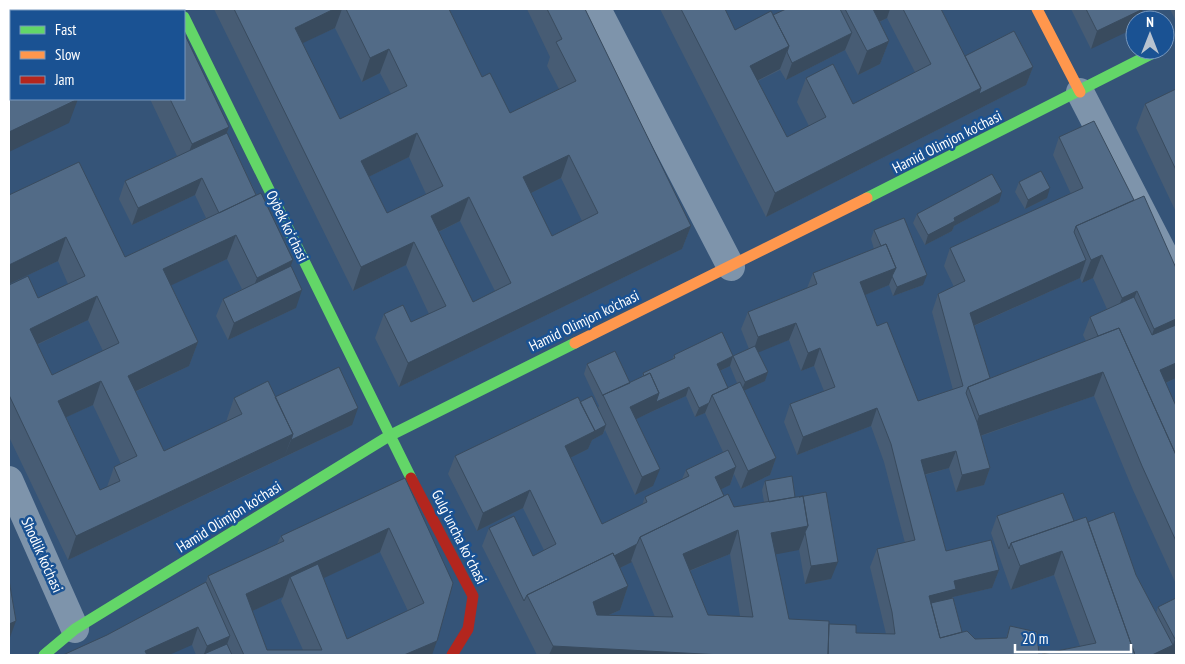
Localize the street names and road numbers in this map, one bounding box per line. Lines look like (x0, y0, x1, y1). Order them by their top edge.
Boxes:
street label: Hamid Olimjon ko'chasi (889, 106, 1005, 177)
street label: Oybek koʻchasi (262, 187, 313, 264)
street label: Hamid Olimjon ko'chasi (526, 286, 642, 355)
street label: Hamid Olimjon ko'chasi (173, 477, 285, 556)
street label: Gulgʻuncha koʻchasi (428, 486, 491, 587)
street label: Shodlik ko‘chasi (17, 514, 67, 595)

